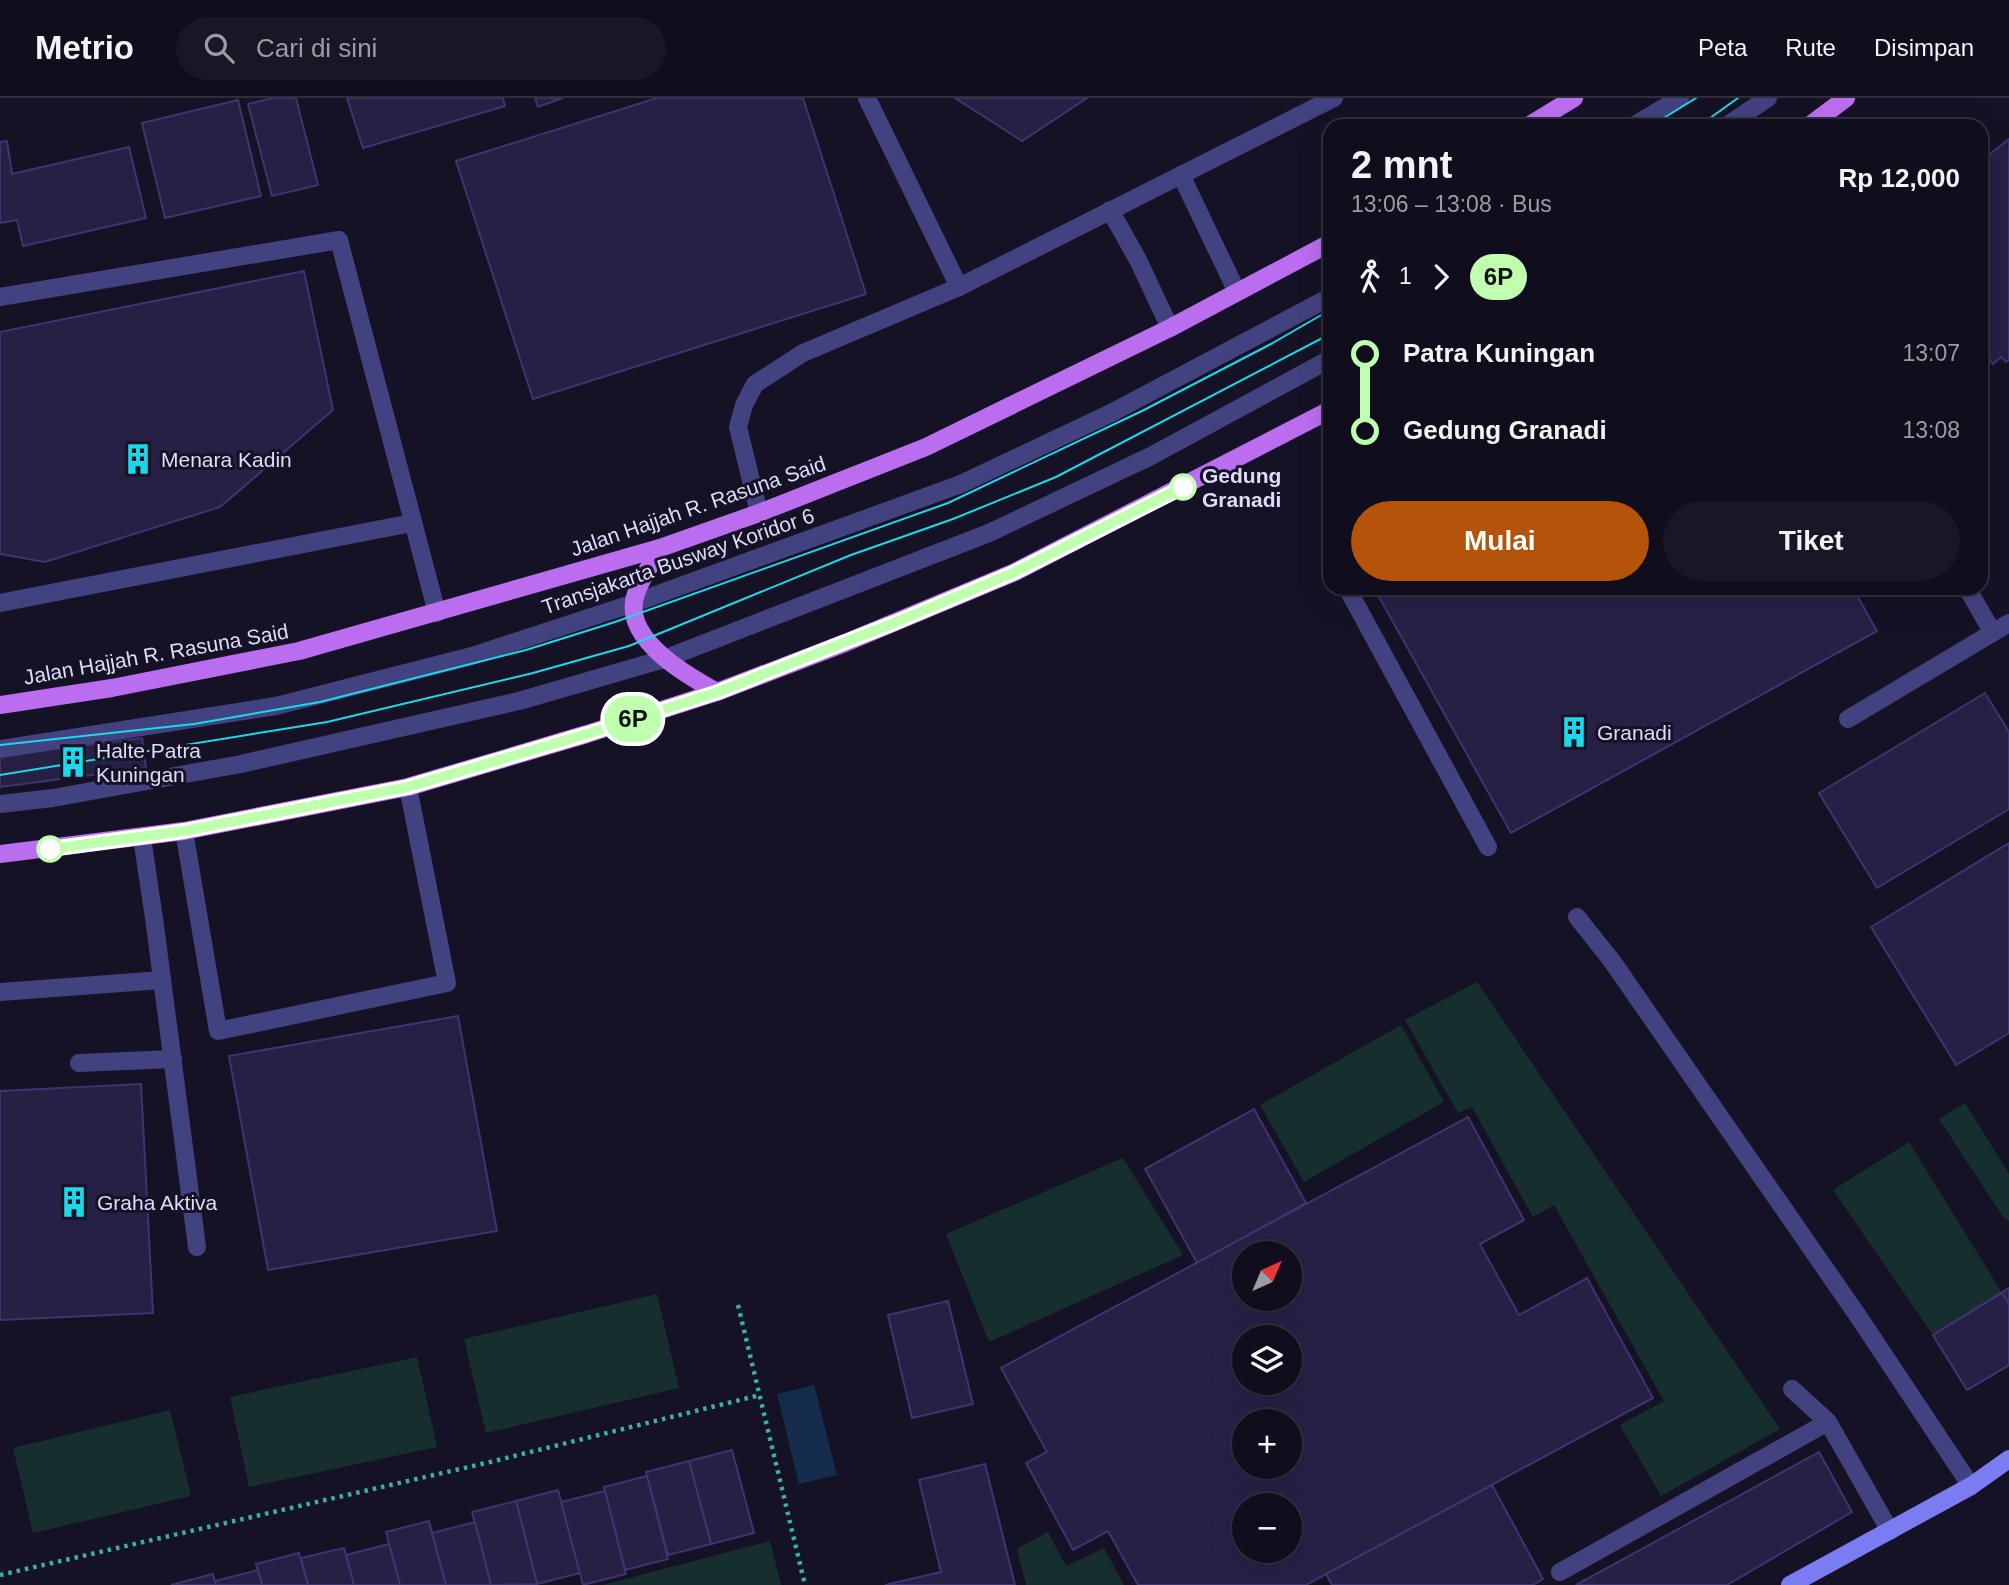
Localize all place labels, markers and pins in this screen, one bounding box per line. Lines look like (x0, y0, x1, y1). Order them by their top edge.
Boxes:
building icon: Menara Kadin (121, 442, 155, 476)
place label: Menara Kadin (161, 448, 292, 471)
place label: Gedung Granadi (1202, 464, 1281, 511)
marker: Gedung Granadi (1170, 474, 1196, 500)
building icon: Granadi (1557, 715, 1591, 749)
place label: Granadi (1597, 721, 1672, 744)
place label: Halte Patra Kuningan (96, 739, 201, 786)
building icon: Halte Patra Kuningan (56, 745, 90, 779)
unlabelled marker (37, 836, 63, 862)
building icon: Graha Aktiva (57, 1185, 91, 1219)
place label: Graha Aktiva (97, 1191, 218, 1214)

